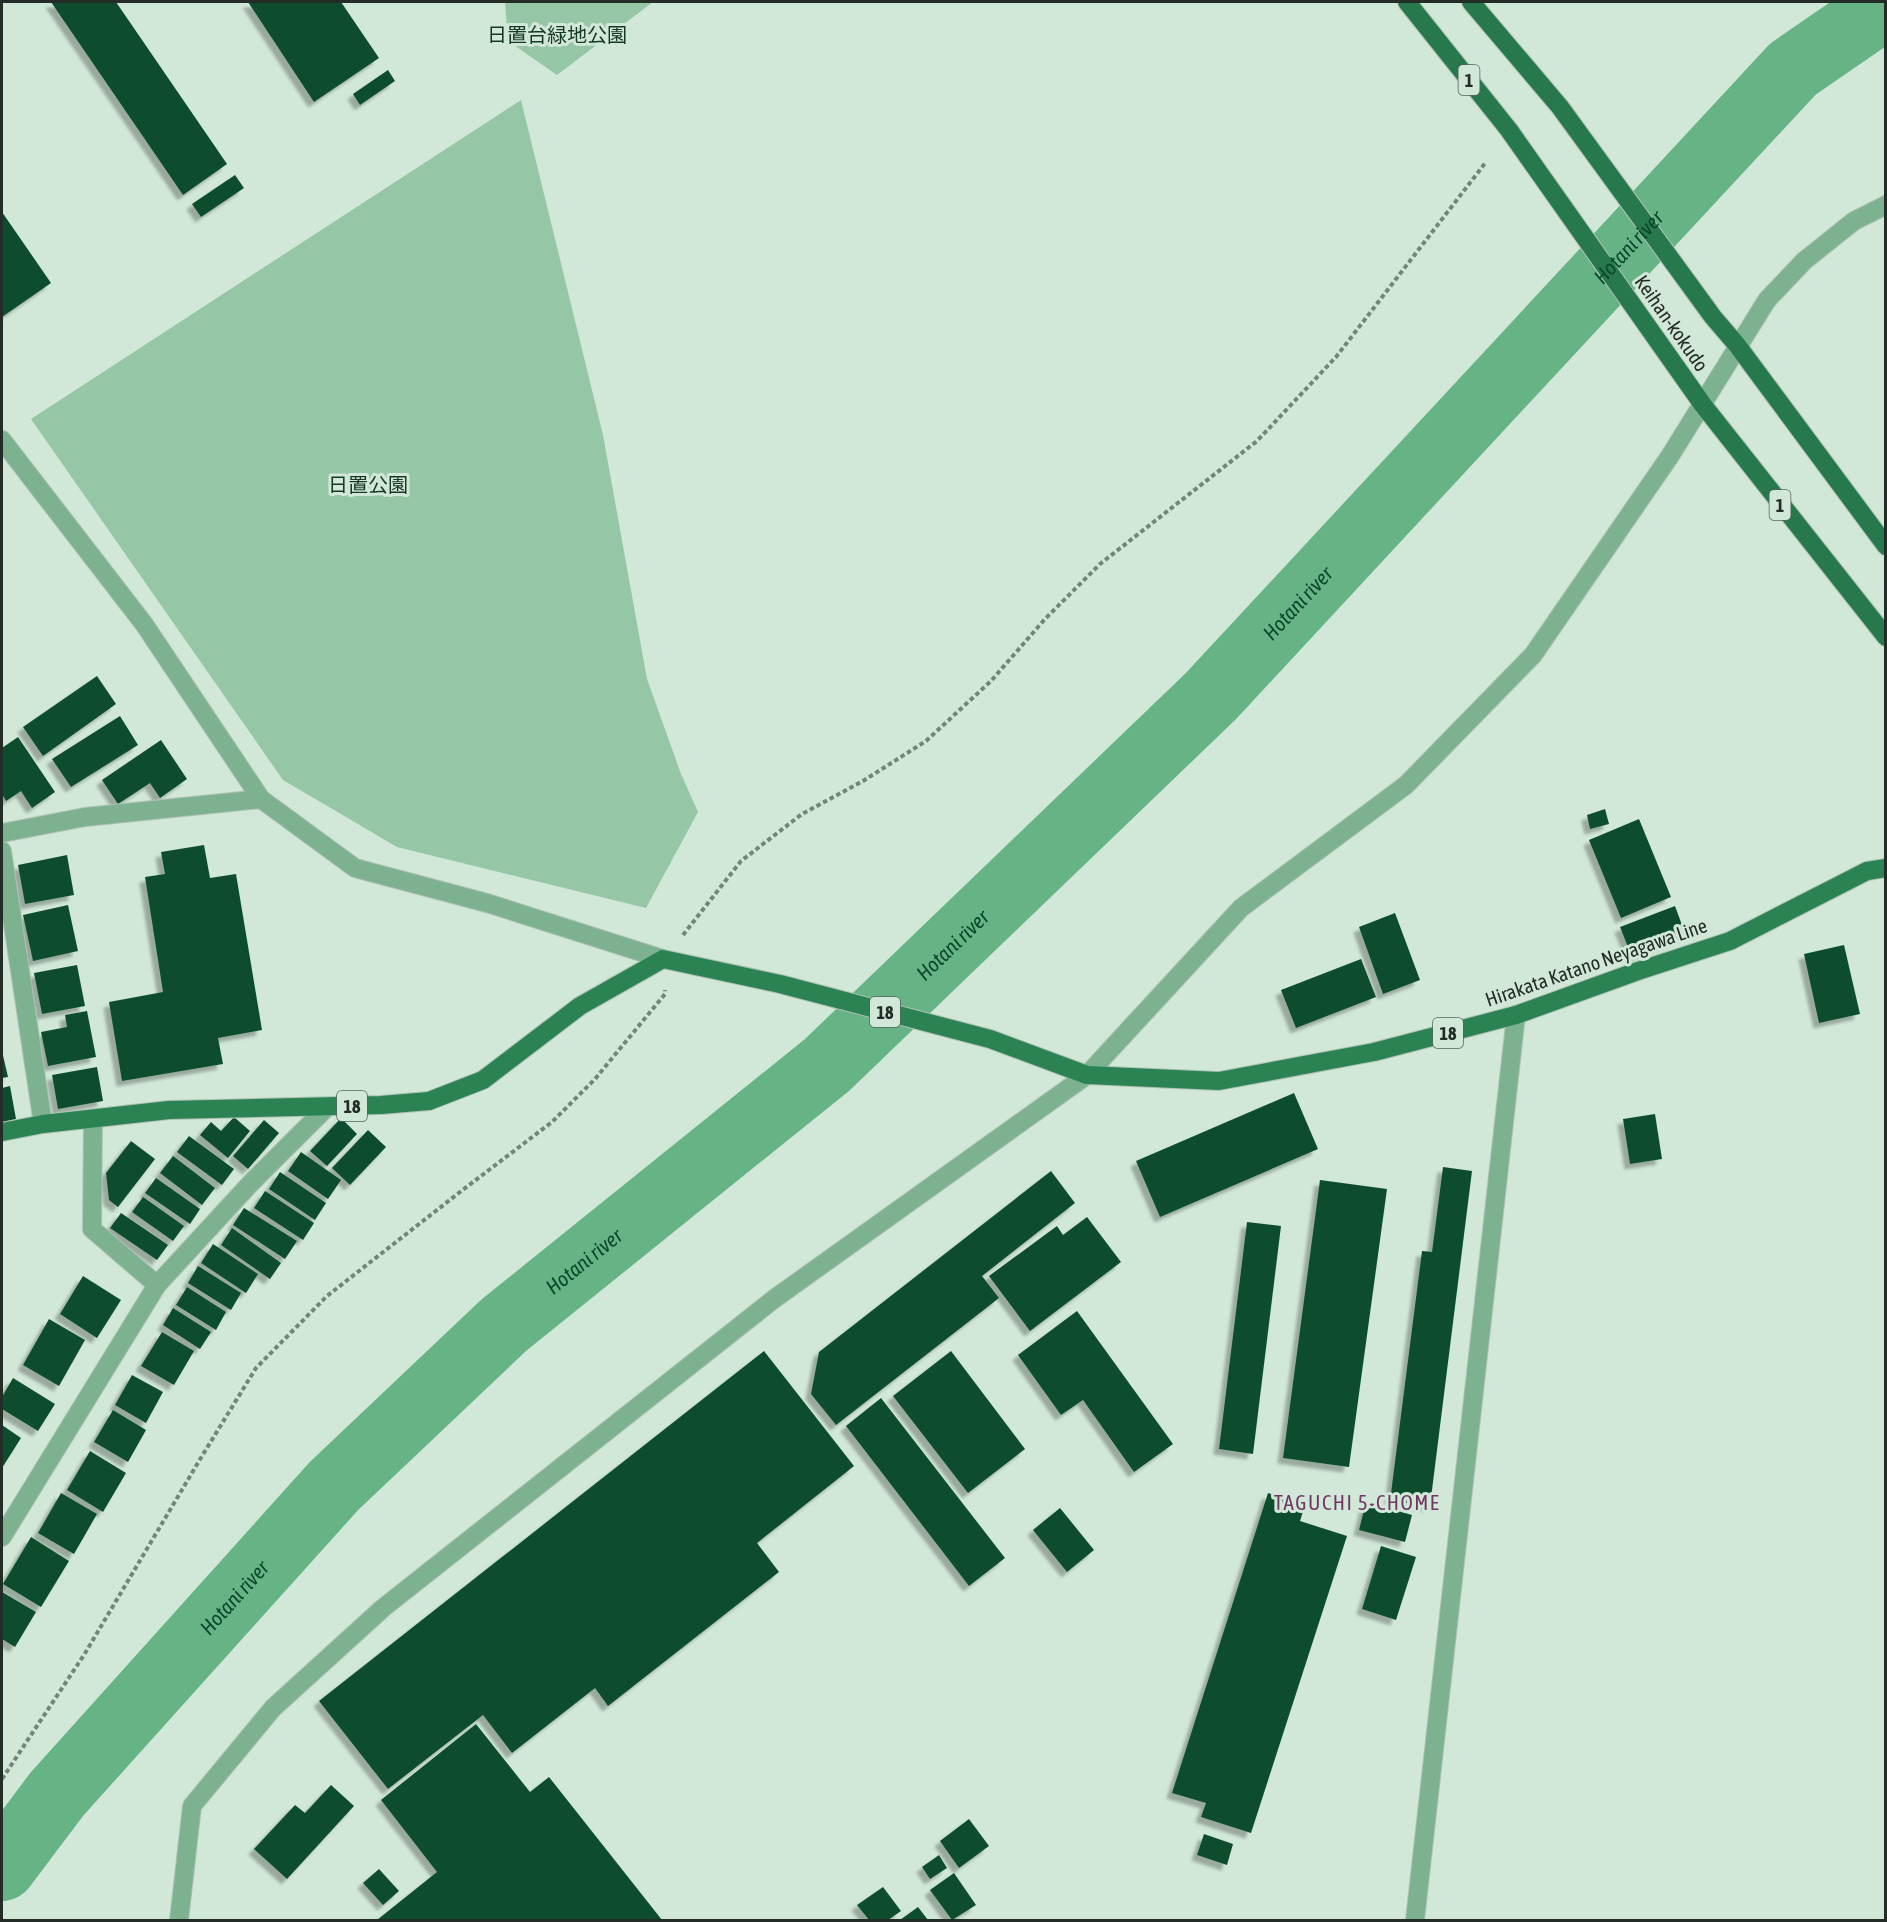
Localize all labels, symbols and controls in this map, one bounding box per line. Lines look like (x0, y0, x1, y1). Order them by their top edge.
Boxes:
park label: 日置台緑地公園 (487, 23, 627, 46)
road number: 1 (1458, 65, 1480, 95)
water label: Hotani river (1588, 205, 1668, 288)
street label: Keihan-kokudo (1630, 271, 1714, 375)
park label: 日置公園 (328, 473, 408, 496)
road number: 1 (1770, 490, 1790, 520)
water label: Hotani river (1258, 561, 1338, 644)
water label: Hotani river (911, 904, 994, 985)
street label: Hirakata Katano Neyagawa Line (1482, 913, 1710, 1011)
road number: 18 (870, 997, 900, 1027)
road number: 18 (1433, 1018, 1463, 1048)
road number: 18 (337, 1091, 367, 1121)
water label: Hotani river (541, 1223, 627, 1299)
district label: TAGUCHI 5-CHOME (1274, 1490, 1440, 1514)
water label: Hotani river (195, 1555, 274, 1639)

